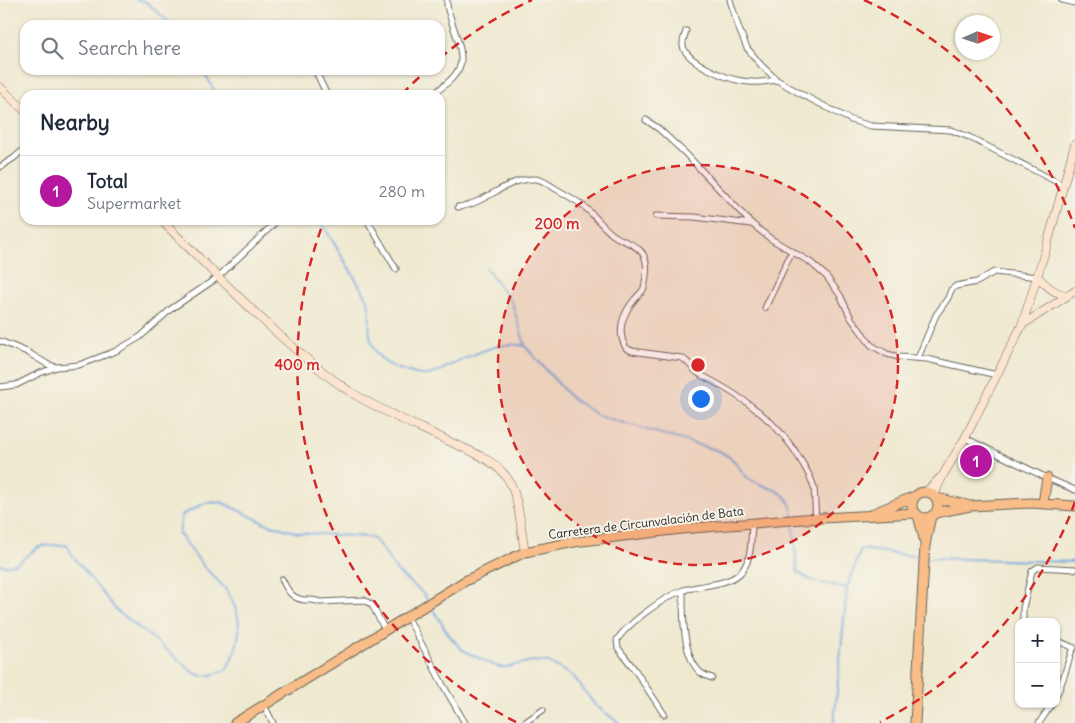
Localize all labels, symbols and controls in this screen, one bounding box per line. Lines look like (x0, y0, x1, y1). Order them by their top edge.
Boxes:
north arrow (955, 15, 1000, 60)
search box (20, 20, 445, 75)
icon: search (38, 34, 66, 62)
text: Search here (78, 36, 181, 60)
text: Nearby (40, 109, 110, 136)
text: Total (87, 169, 128, 193)
text: 1 (53, 181, 59, 201)
text: 280 m (379, 181, 425, 201)
text: Supermarket (87, 193, 181, 213)
text: 200 m (535, 214, 579, 233)
text: 400 m (274, 355, 320, 374)
centre of rings (689, 356, 707, 374)
your location (688, 386, 714, 412)
pin: 1 (960, 442, 992, 480)
street label: Carretera de Circunvalación de Bata (548, 503, 744, 542)
map controls (1015, 618, 1060, 708)
button: + (1015, 618, 1060, 663)
button: − (1015, 663, 1060, 708)

